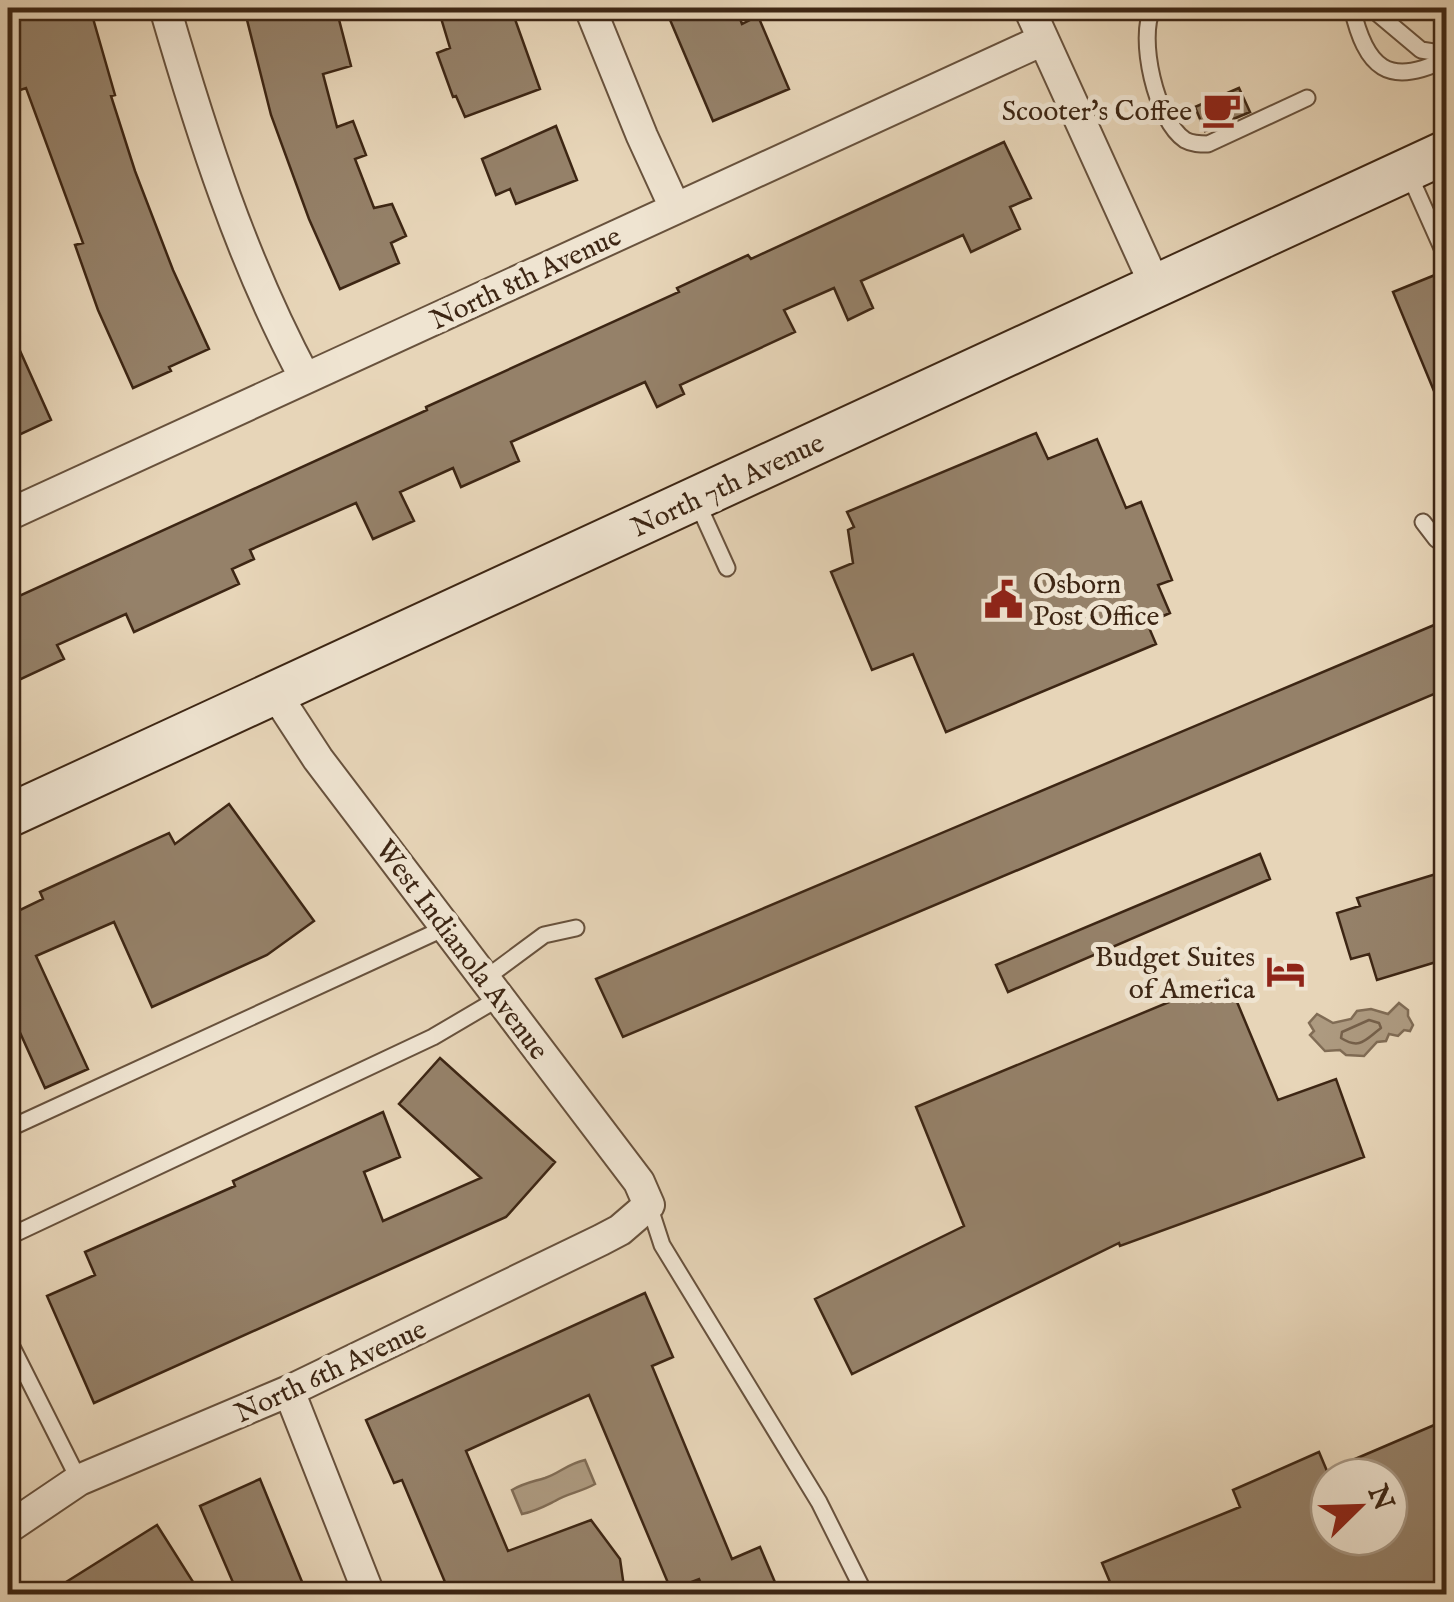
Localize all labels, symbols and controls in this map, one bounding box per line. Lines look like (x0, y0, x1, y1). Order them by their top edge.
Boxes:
cafe icon: Scooter's Coffee (1201, 89, 1243, 131)
place label: Scooter's Coffee (1002, 95, 1192, 130)
street label: North 8th Avenue (425, 220, 627, 339)
street label: North 7th Avenue (626, 426, 830, 546)
place label: Osborn Post Office (1033, 568, 1159, 635)
public building icon: Osborn Post Office (982, 578, 1024, 620)
street label: West Indianola Avenue (367, 834, 555, 1068)
place label: Budget Suites of America (1095, 941, 1256, 1008)
hotel icon: Budget Suites of America (1264, 951, 1306, 993)
street label: North 6th Avenue (230, 1313, 433, 1432)
north arrow (1309, 1457, 1409, 1557)
text: N (1358, 1479, 1401, 1516)

